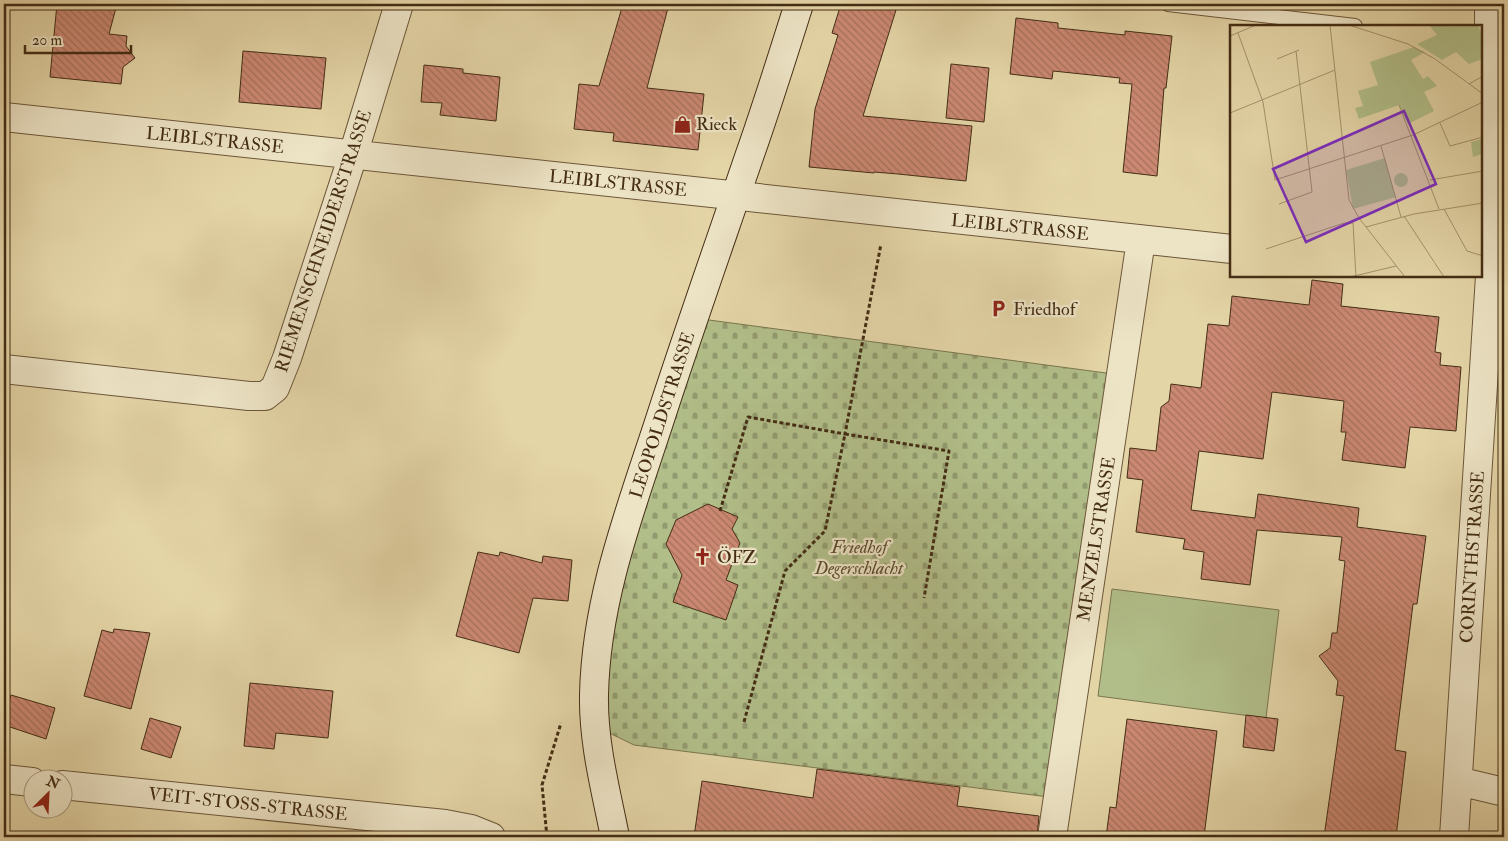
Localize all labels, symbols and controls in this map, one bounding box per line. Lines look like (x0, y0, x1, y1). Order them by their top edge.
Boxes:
scale bar (25, 22, 131, 54)
inset map (1230, 25, 1483, 278)
text: 20 m (32, 31, 62, 50)
street label: RIEMENSCHNEIDERSTRASSE (270, 107, 377, 375)
place label: Rieck (696, 113, 737, 136)
shop icon: Rieck (672, 114, 692, 134)
street label: LEIBLSTRASSE (145, 122, 285, 159)
street label: LEIBLSTRASSE (548, 165, 688, 202)
street label: LEIBLSTRASSE (950, 209, 1090, 246)
place label: Friedhof (1013, 298, 1079, 321)
parking icon: Friedhof (989, 299, 1009, 319)
street label: LEOPOLDSTRASSE (625, 329, 700, 501)
street label: MENZELSTRASSE (1072, 455, 1121, 623)
street label: CORINTHSTRASSE (1455, 470, 1490, 644)
park label: Friedhof Degerschlacht (814, 536, 904, 580)
place label: ÖFZ (717, 546, 756, 569)
church icon: ÖFZ (693, 547, 713, 567)
north arrow (22, 768, 72, 818)
text: N (43, 772, 63, 793)
street label: VEIT-STOSS-STRASSE (147, 783, 349, 826)

